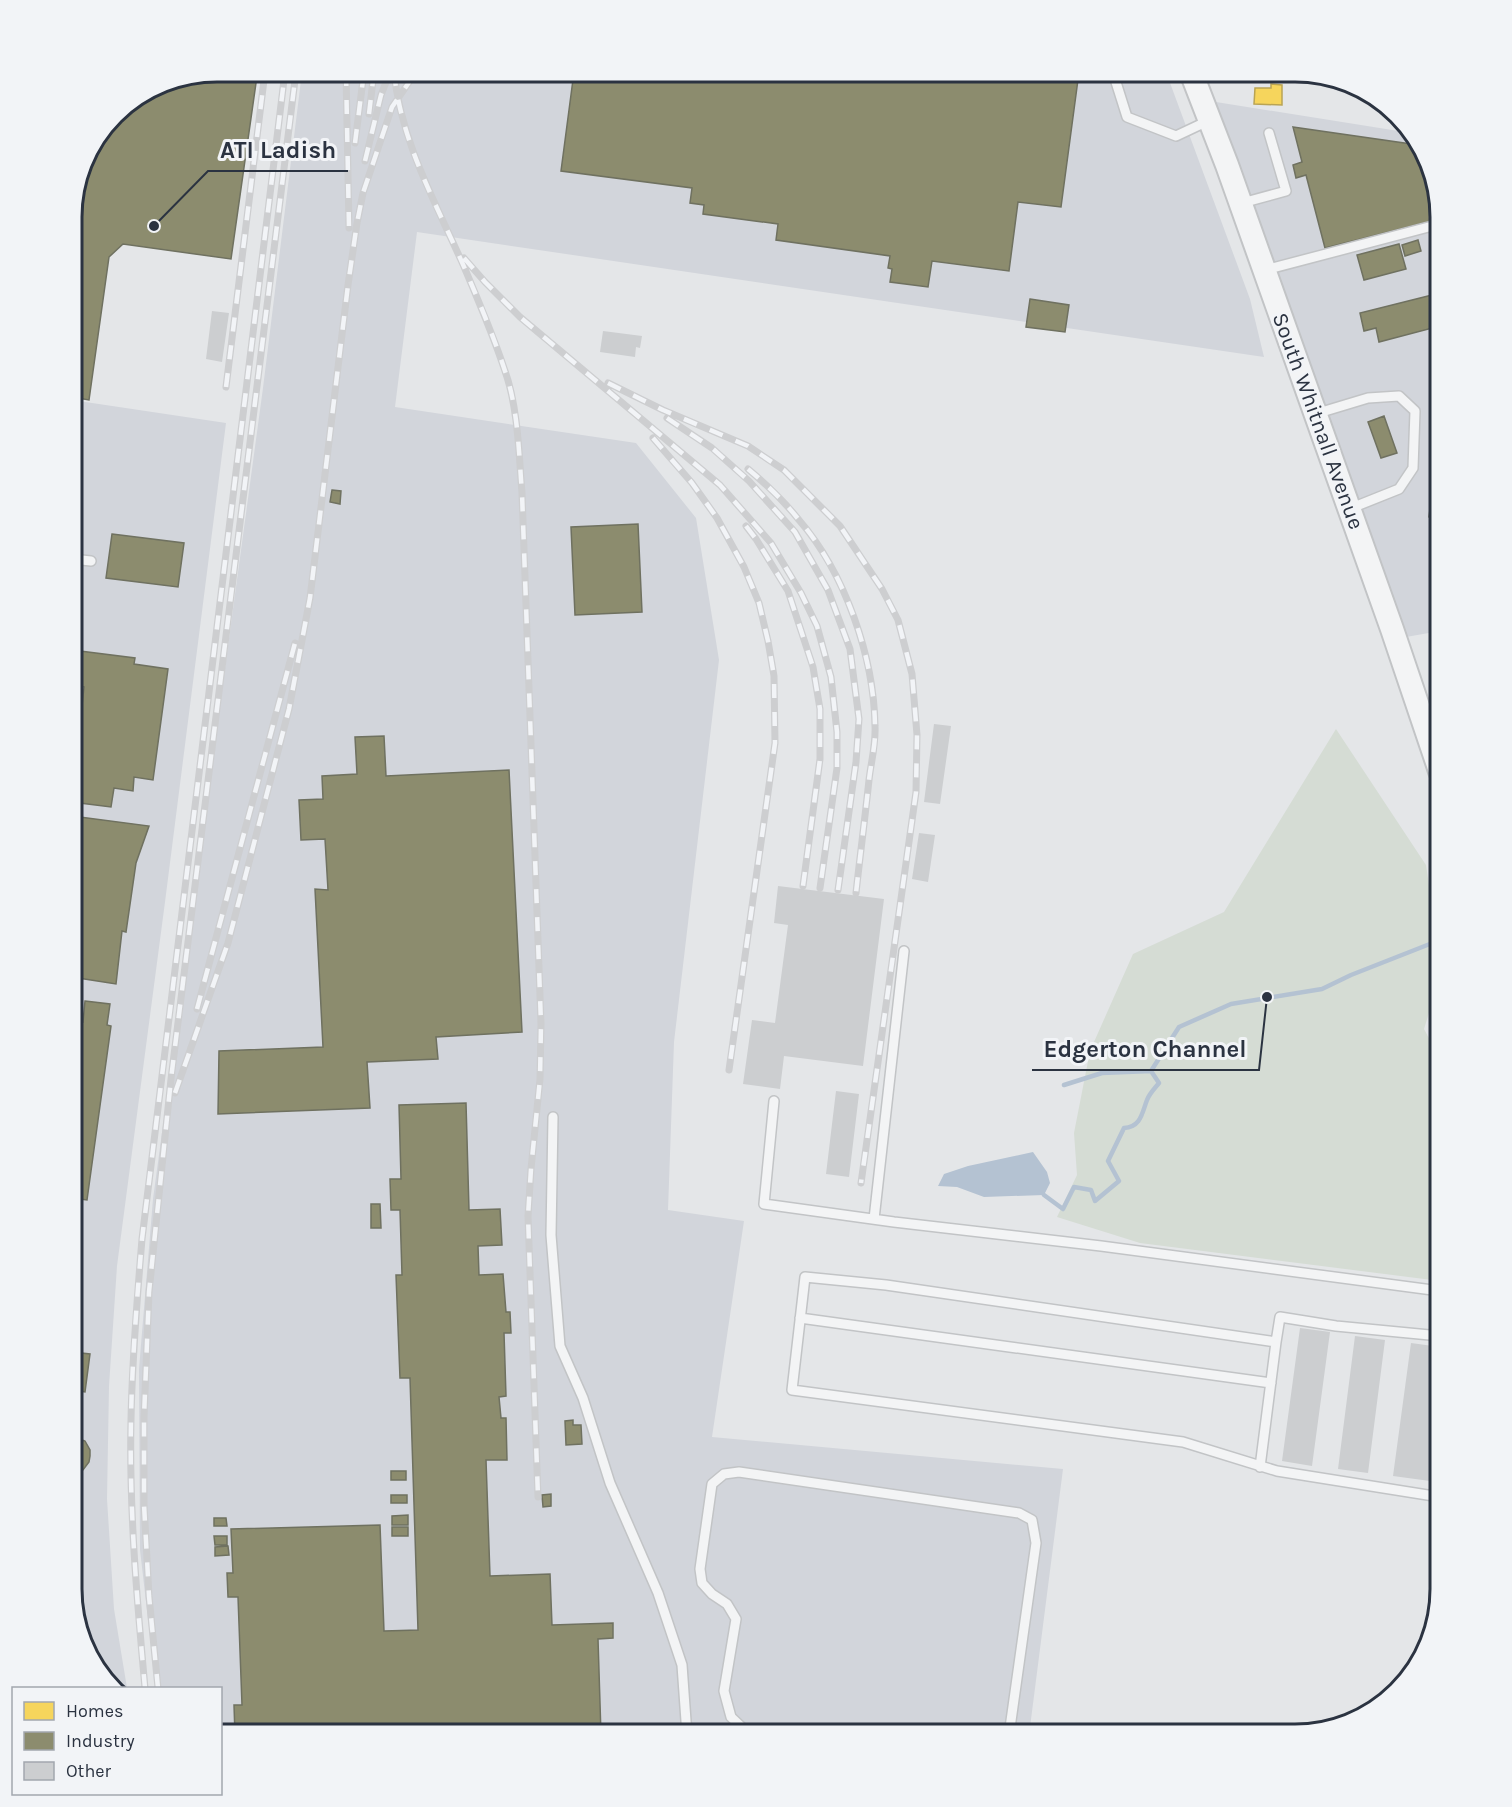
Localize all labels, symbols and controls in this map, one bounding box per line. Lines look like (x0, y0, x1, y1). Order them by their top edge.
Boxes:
callout: ATI Ladish (208, 129, 348, 171)
text: ATI Ladish (220, 136, 336, 164)
street label: South Whitnall Avenue (1267, 309, 1369, 533)
callout: Edgerton Channel (1032, 1028, 1259, 1070)
text: Edgerton Channel (1043, 1035, 1247, 1063)
legend (12, 1687, 222, 1795)
text: Homes (66, 1700, 123, 1722)
text: Industry (66, 1730, 135, 1752)
text: Other (66, 1760, 111, 1782)

